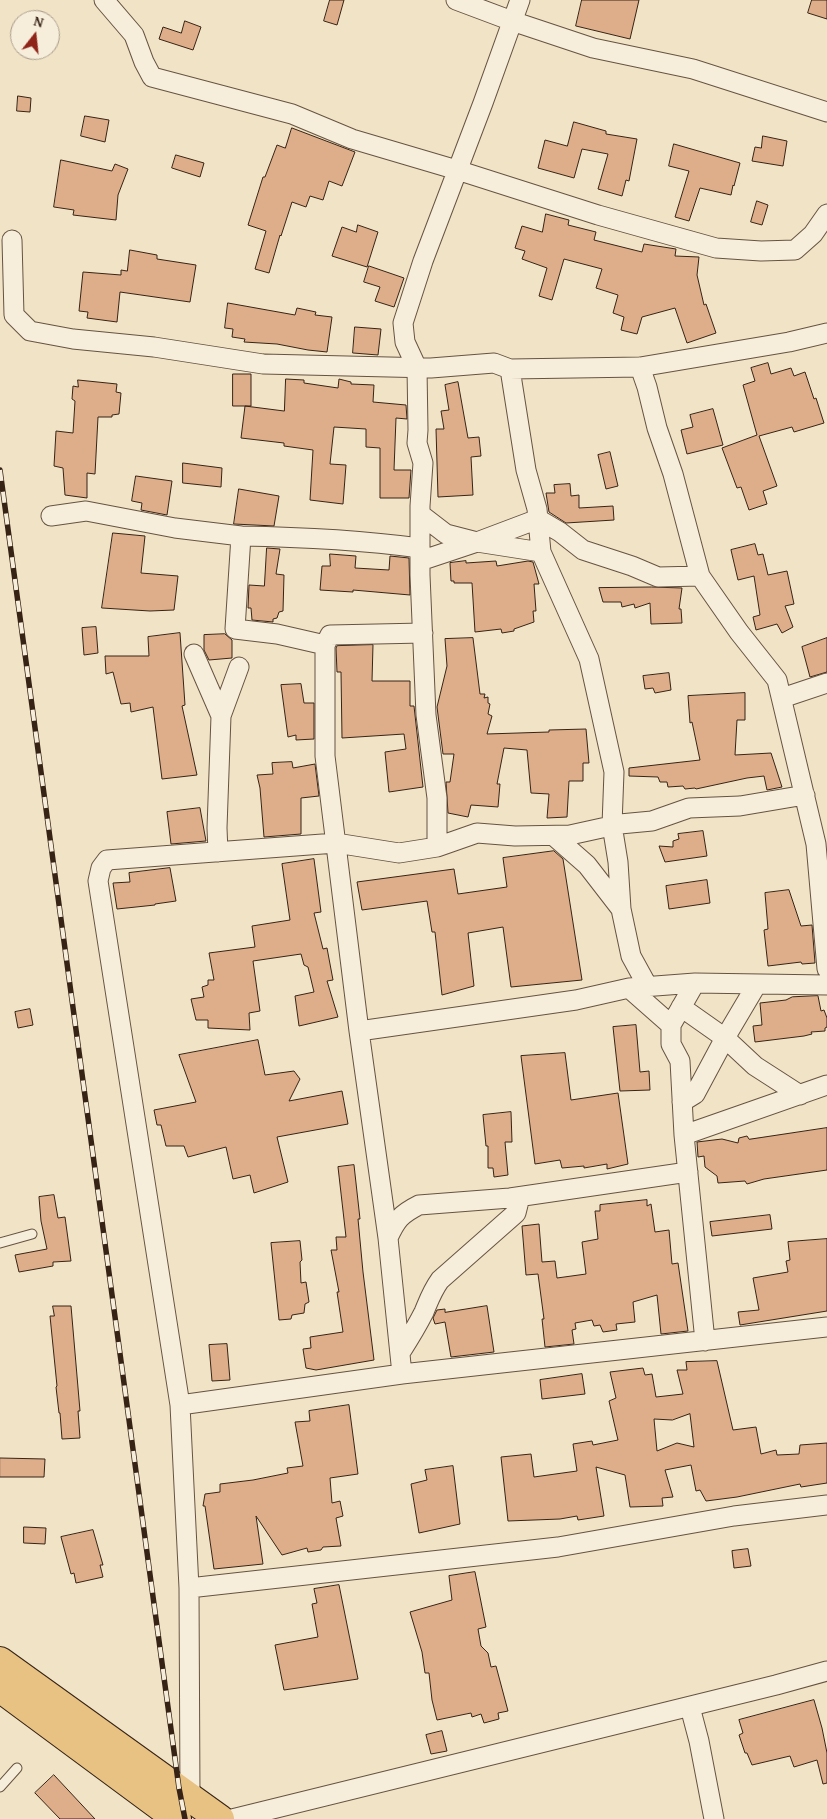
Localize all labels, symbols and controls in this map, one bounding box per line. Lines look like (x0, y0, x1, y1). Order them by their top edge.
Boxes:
north arrow (10, 10, 60, 60)
text: N (32, 11, 46, 32)

